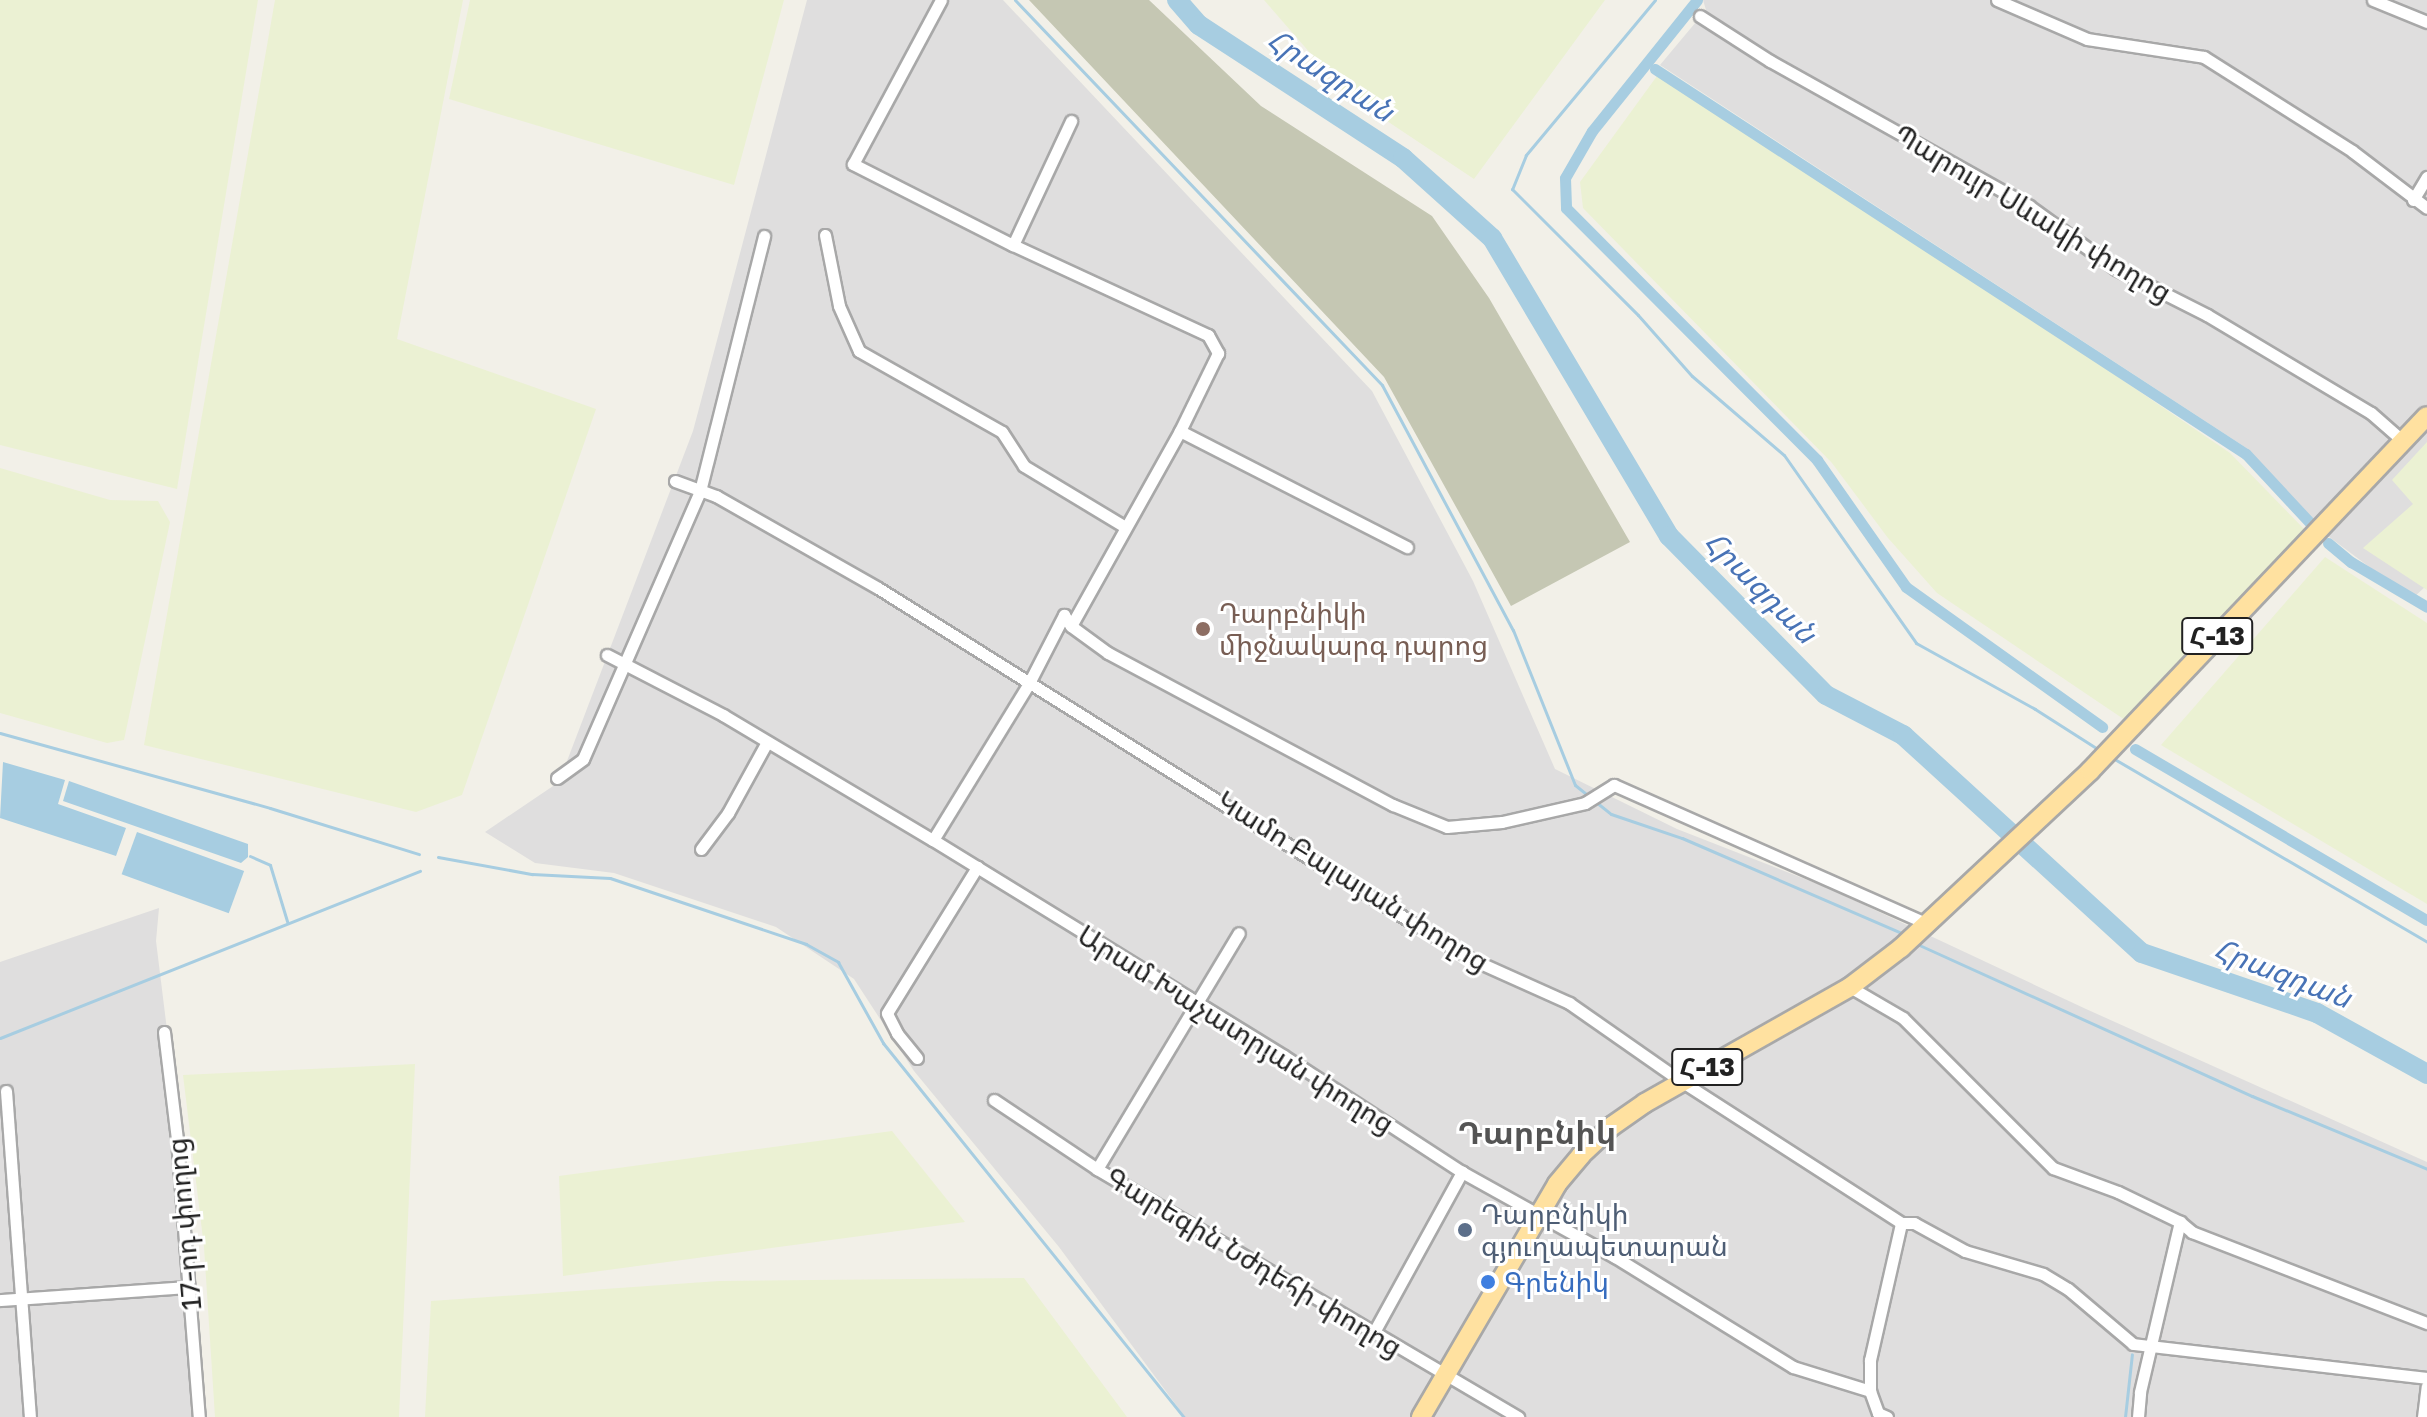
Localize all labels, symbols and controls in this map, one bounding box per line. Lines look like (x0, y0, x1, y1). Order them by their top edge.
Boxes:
water label: Հրազդան (1261, 21, 1401, 129)
street label: Պարույր Սևակի փողոց (1888, 117, 2178, 309)
water label: Հրազդան (1697, 523, 1825, 651)
place label: Դարբնիկի միջնակարգ դպրոց (1219, 596, 1488, 662)
road number: Հ-13 (2181, 614, 2253, 658)
marker: Դարբնիկի միջնակարգ դպրոց (1194, 620, 1212, 638)
street label: Կամո Բալայան փողոց (1211, 784, 1495, 978)
street label: Արամ Խաչատրյան փողոց (1072, 918, 1400, 1140)
water label: Հրազդան (2210, 930, 2356, 1016)
road number: Հ-13 (1671, 1045, 1743, 1089)
district label: Դարբնիկ (1458, 1113, 1616, 1151)
street label: 17-րդ փողոց (160, 1136, 208, 1312)
street label: Գարեգին Նժդեհի փողոց (1100, 1160, 1408, 1364)
place label: Դարբնիկի գյուղապետարան (1481, 1197, 1728, 1263)
marker: Դարբնիկի գյուղապետարան (1456, 1221, 1474, 1239)
place label: Գրենիկ (1504, 1265, 1609, 1299)
marker: Գրենիկ (1479, 1273, 1497, 1291)

